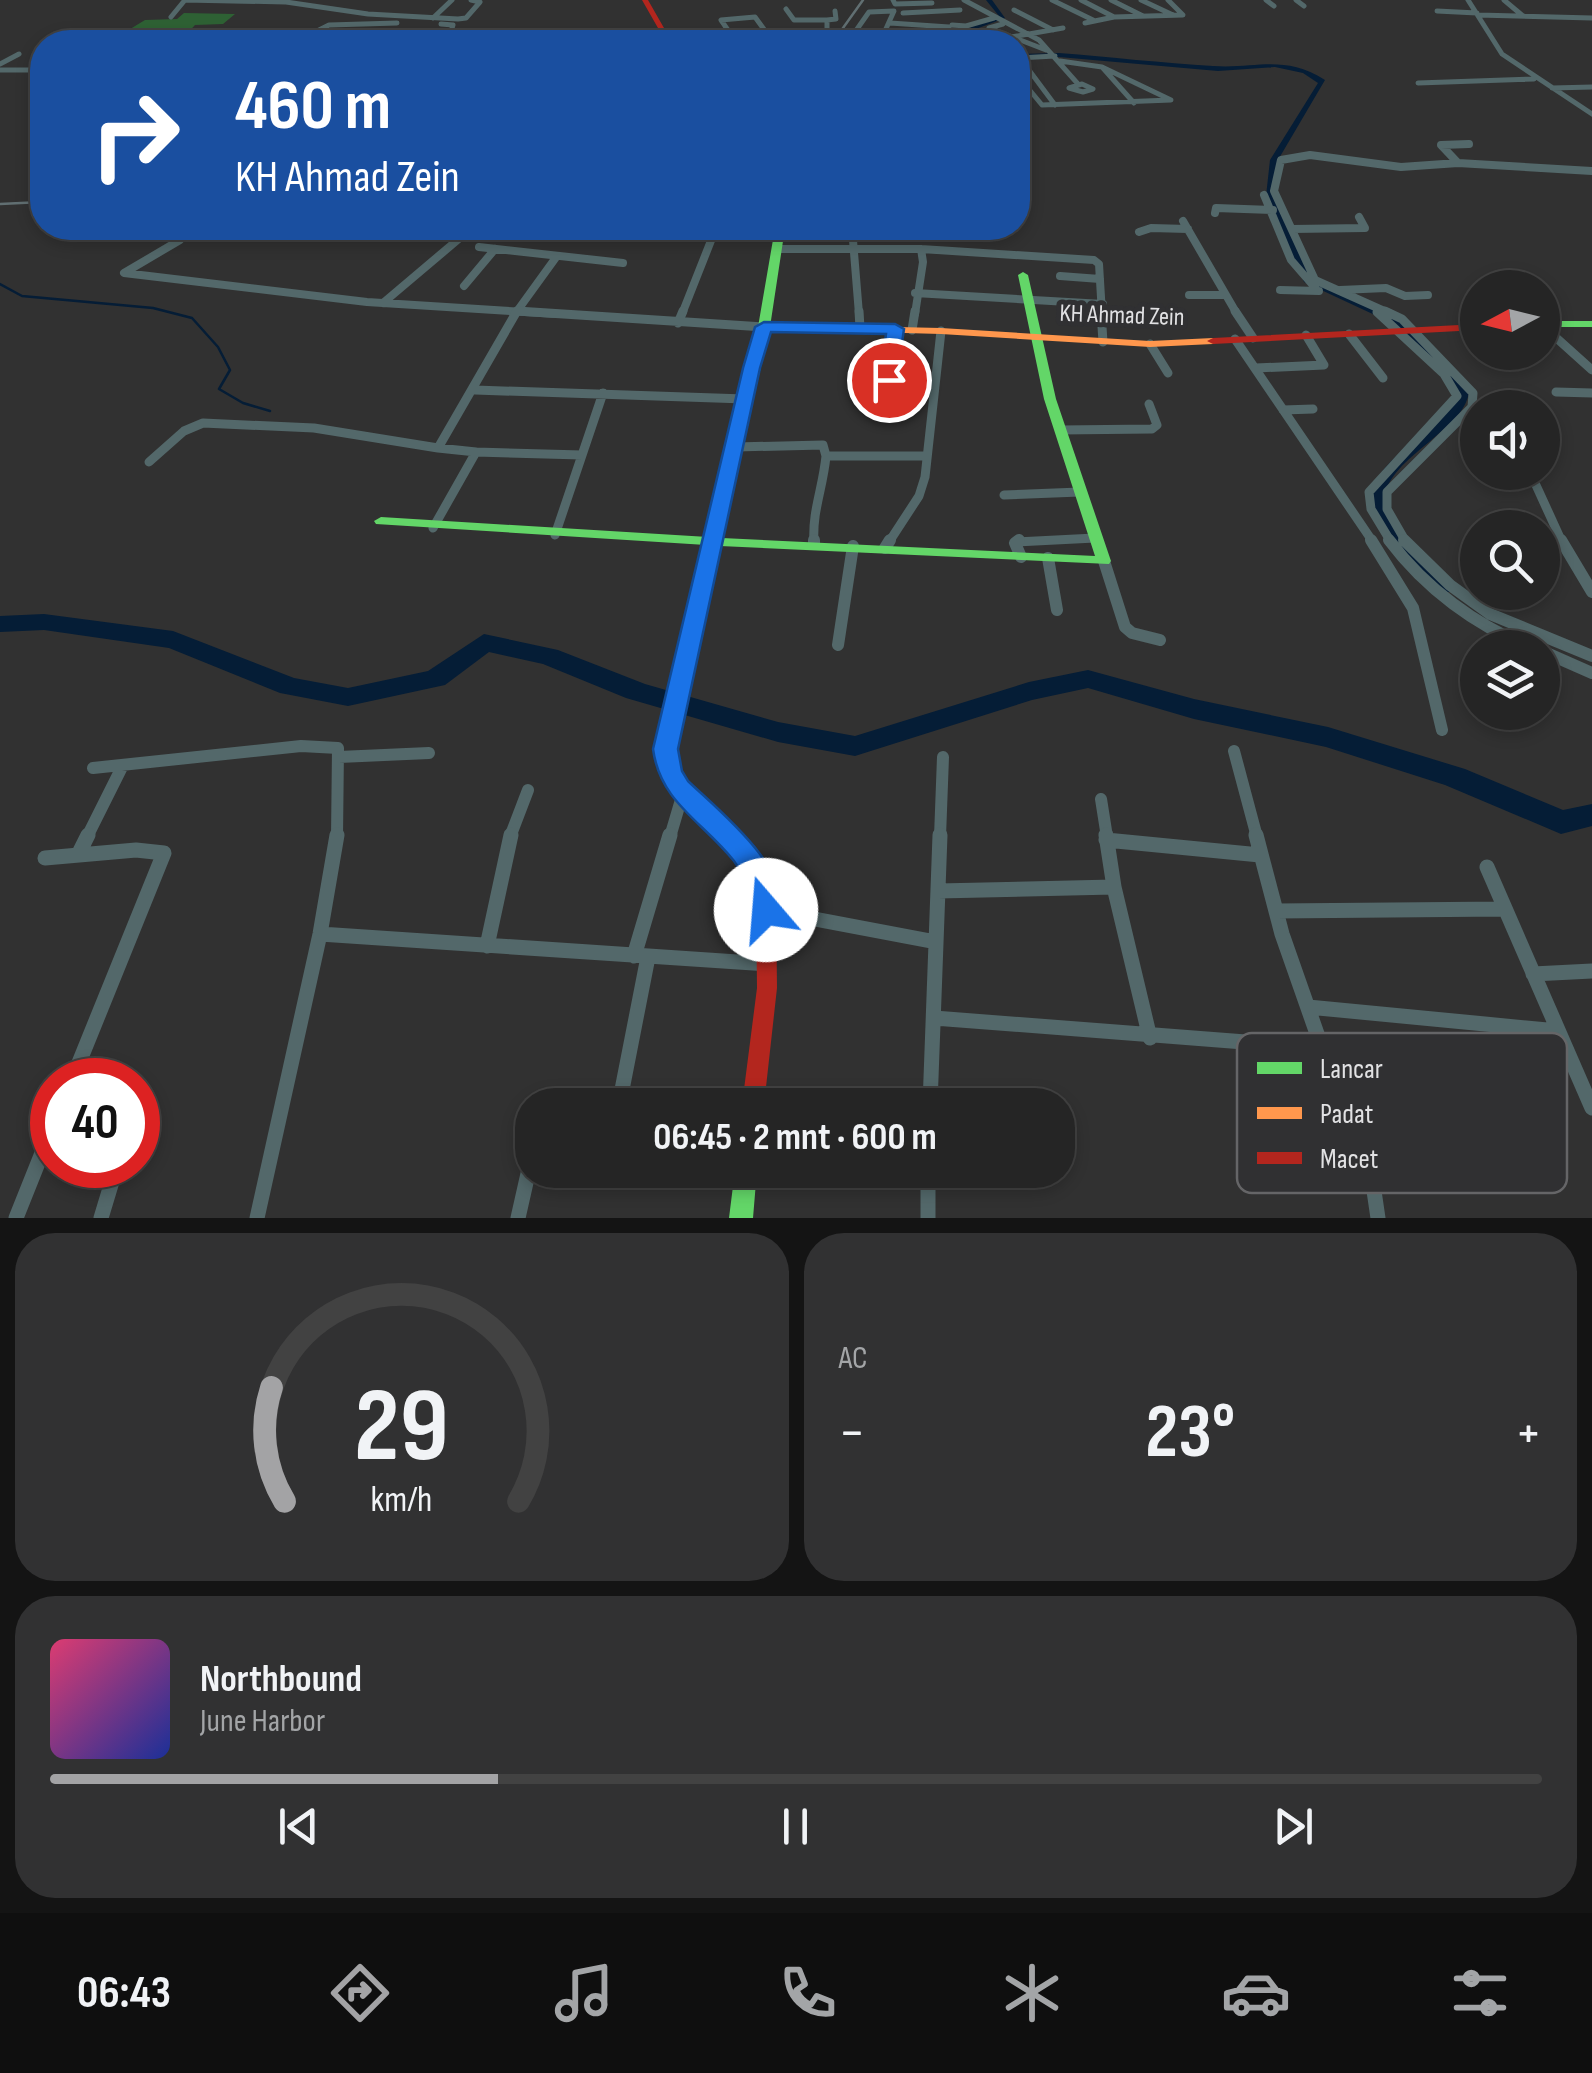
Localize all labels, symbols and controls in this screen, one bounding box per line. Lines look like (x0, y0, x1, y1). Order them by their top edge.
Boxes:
text: 460 m (235, 65, 391, 149)
icon: right (70, 70, 200, 200)
text: KH Ahmad Zein (235, 150, 460, 205)
north arrow (1460, 270, 1560, 370)
map controls (1460, 270, 1560, 730)
street label: KH Ahmad Zein (1059, 298, 1185, 333)
pin (847, 338, 932, 423)
icon: arrive (862, 353, 917, 408)
button: sound (1460, 390, 1560, 490)
button: search (1460, 510, 1560, 610)
button: layers (1460, 630, 1560, 730)
position arrow (714, 858, 818, 962)
legend (1237, 1033, 1567, 1193)
text: Lancar (1320, 1053, 1383, 1086)
speed limit sign: 40 (30, 1058, 160, 1188)
text: Padat (1320, 1098, 1373, 1131)
text: 06:45 · 2 mnt · 600 m (653, 1115, 937, 1160)
text: Macet (1320, 1143, 1378, 1176)
text: AC (839, 1339, 867, 1378)
text: 29 (354, 1365, 449, 1490)
text: 23° (1145, 1388, 1235, 1479)
text: − (839, 1400, 865, 1467)
text: + (1515, 1400, 1542, 1467)
text: km/h (371, 1479, 433, 1522)
text: Northbound (200, 1657, 362, 1702)
text: June Harbor (200, 1702, 325, 1741)
icon: previous (271, 1799, 326, 1854)
icon: pause (768, 1799, 823, 1854)
icon: next (1266, 1799, 1321, 1854)
icon: directions (325, 1958, 395, 2028)
icon: music (549, 1958, 619, 2028)
icon: phone (773, 1958, 843, 2028)
icon: climate (997, 1958, 1067, 2028)
icon: car (1221, 1958, 1291, 2028)
icon: filters (1445, 1958, 1515, 2028)
text: 06:43 (77, 1966, 171, 2021)

